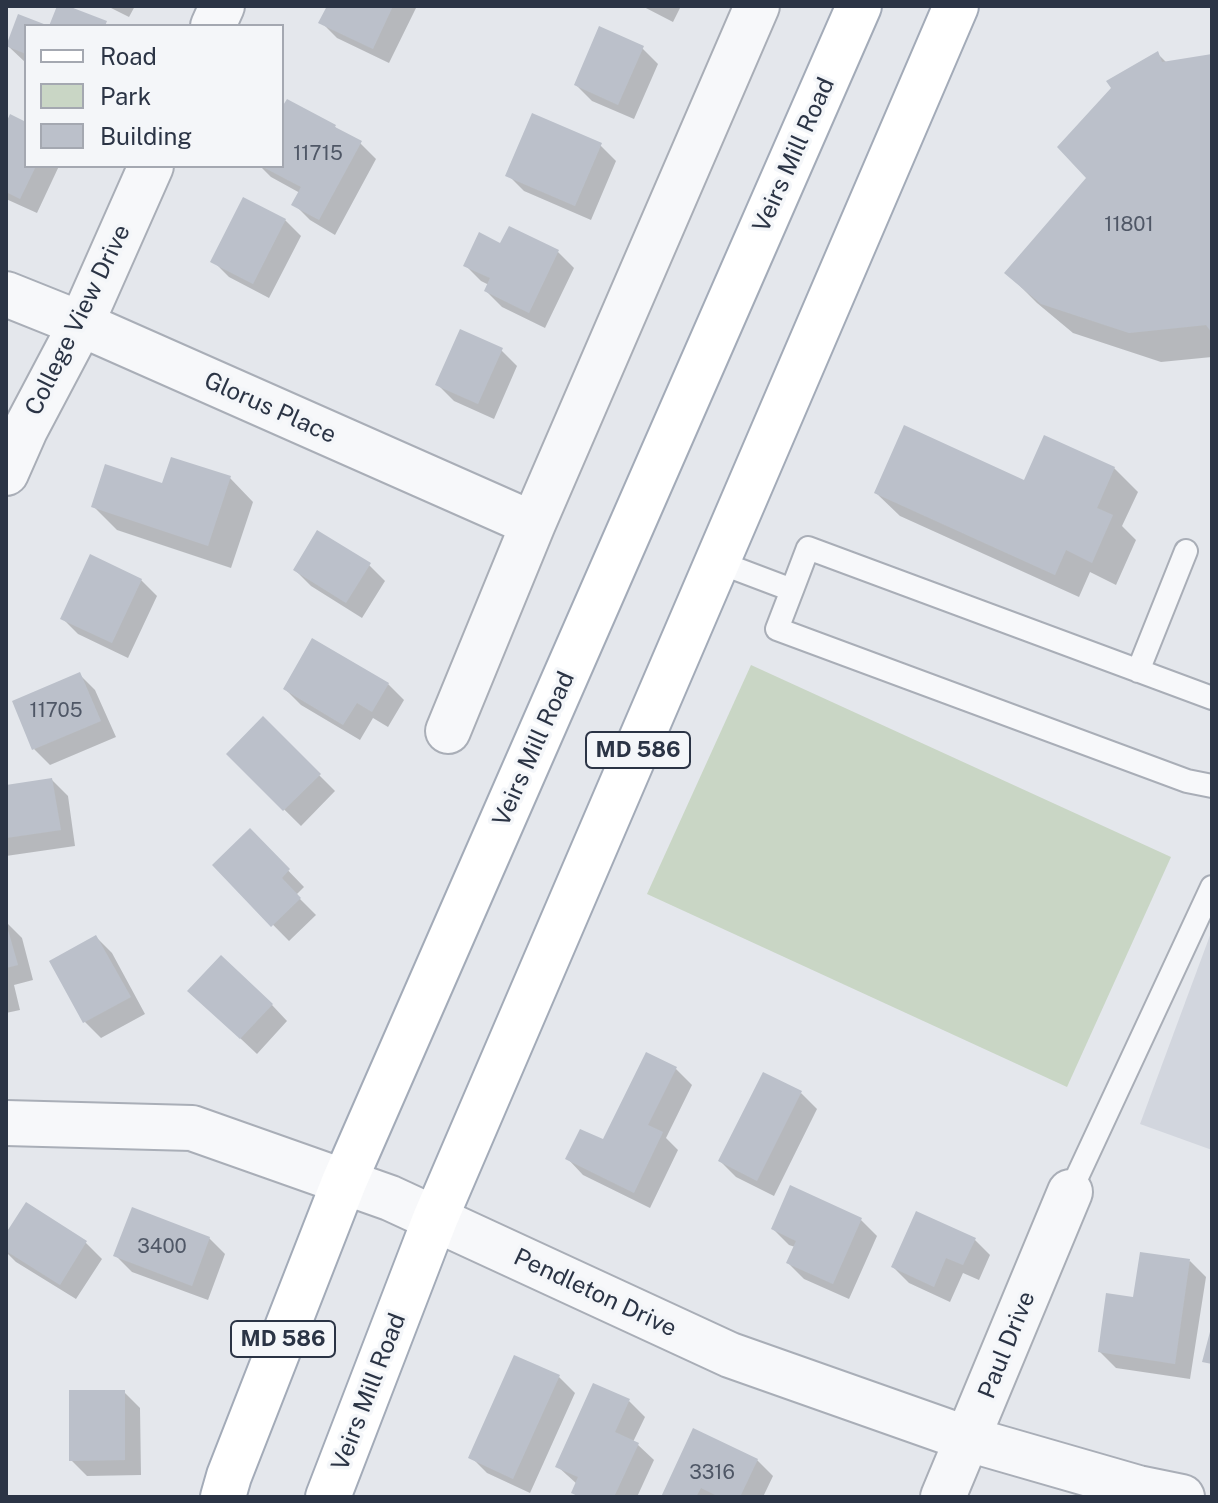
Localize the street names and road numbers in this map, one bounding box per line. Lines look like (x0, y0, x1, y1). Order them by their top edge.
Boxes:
street label: Veirs Mill Road (747, 73, 841, 237)
street label: College View Drive (19, 220, 137, 420)
street label: Glorus Place (200, 366, 340, 450)
street label: Veirs Mill Road (487, 667, 581, 831)
road number: MD 586 (586, 732, 690, 768)
street label: Pendleton Drive (509, 1243, 681, 1343)
street label: Paul Drive (972, 1287, 1042, 1403)
street label: Veirs Mill Road (326, 1309, 412, 1475)
road number: MD 586 (231, 1321, 335, 1357)

